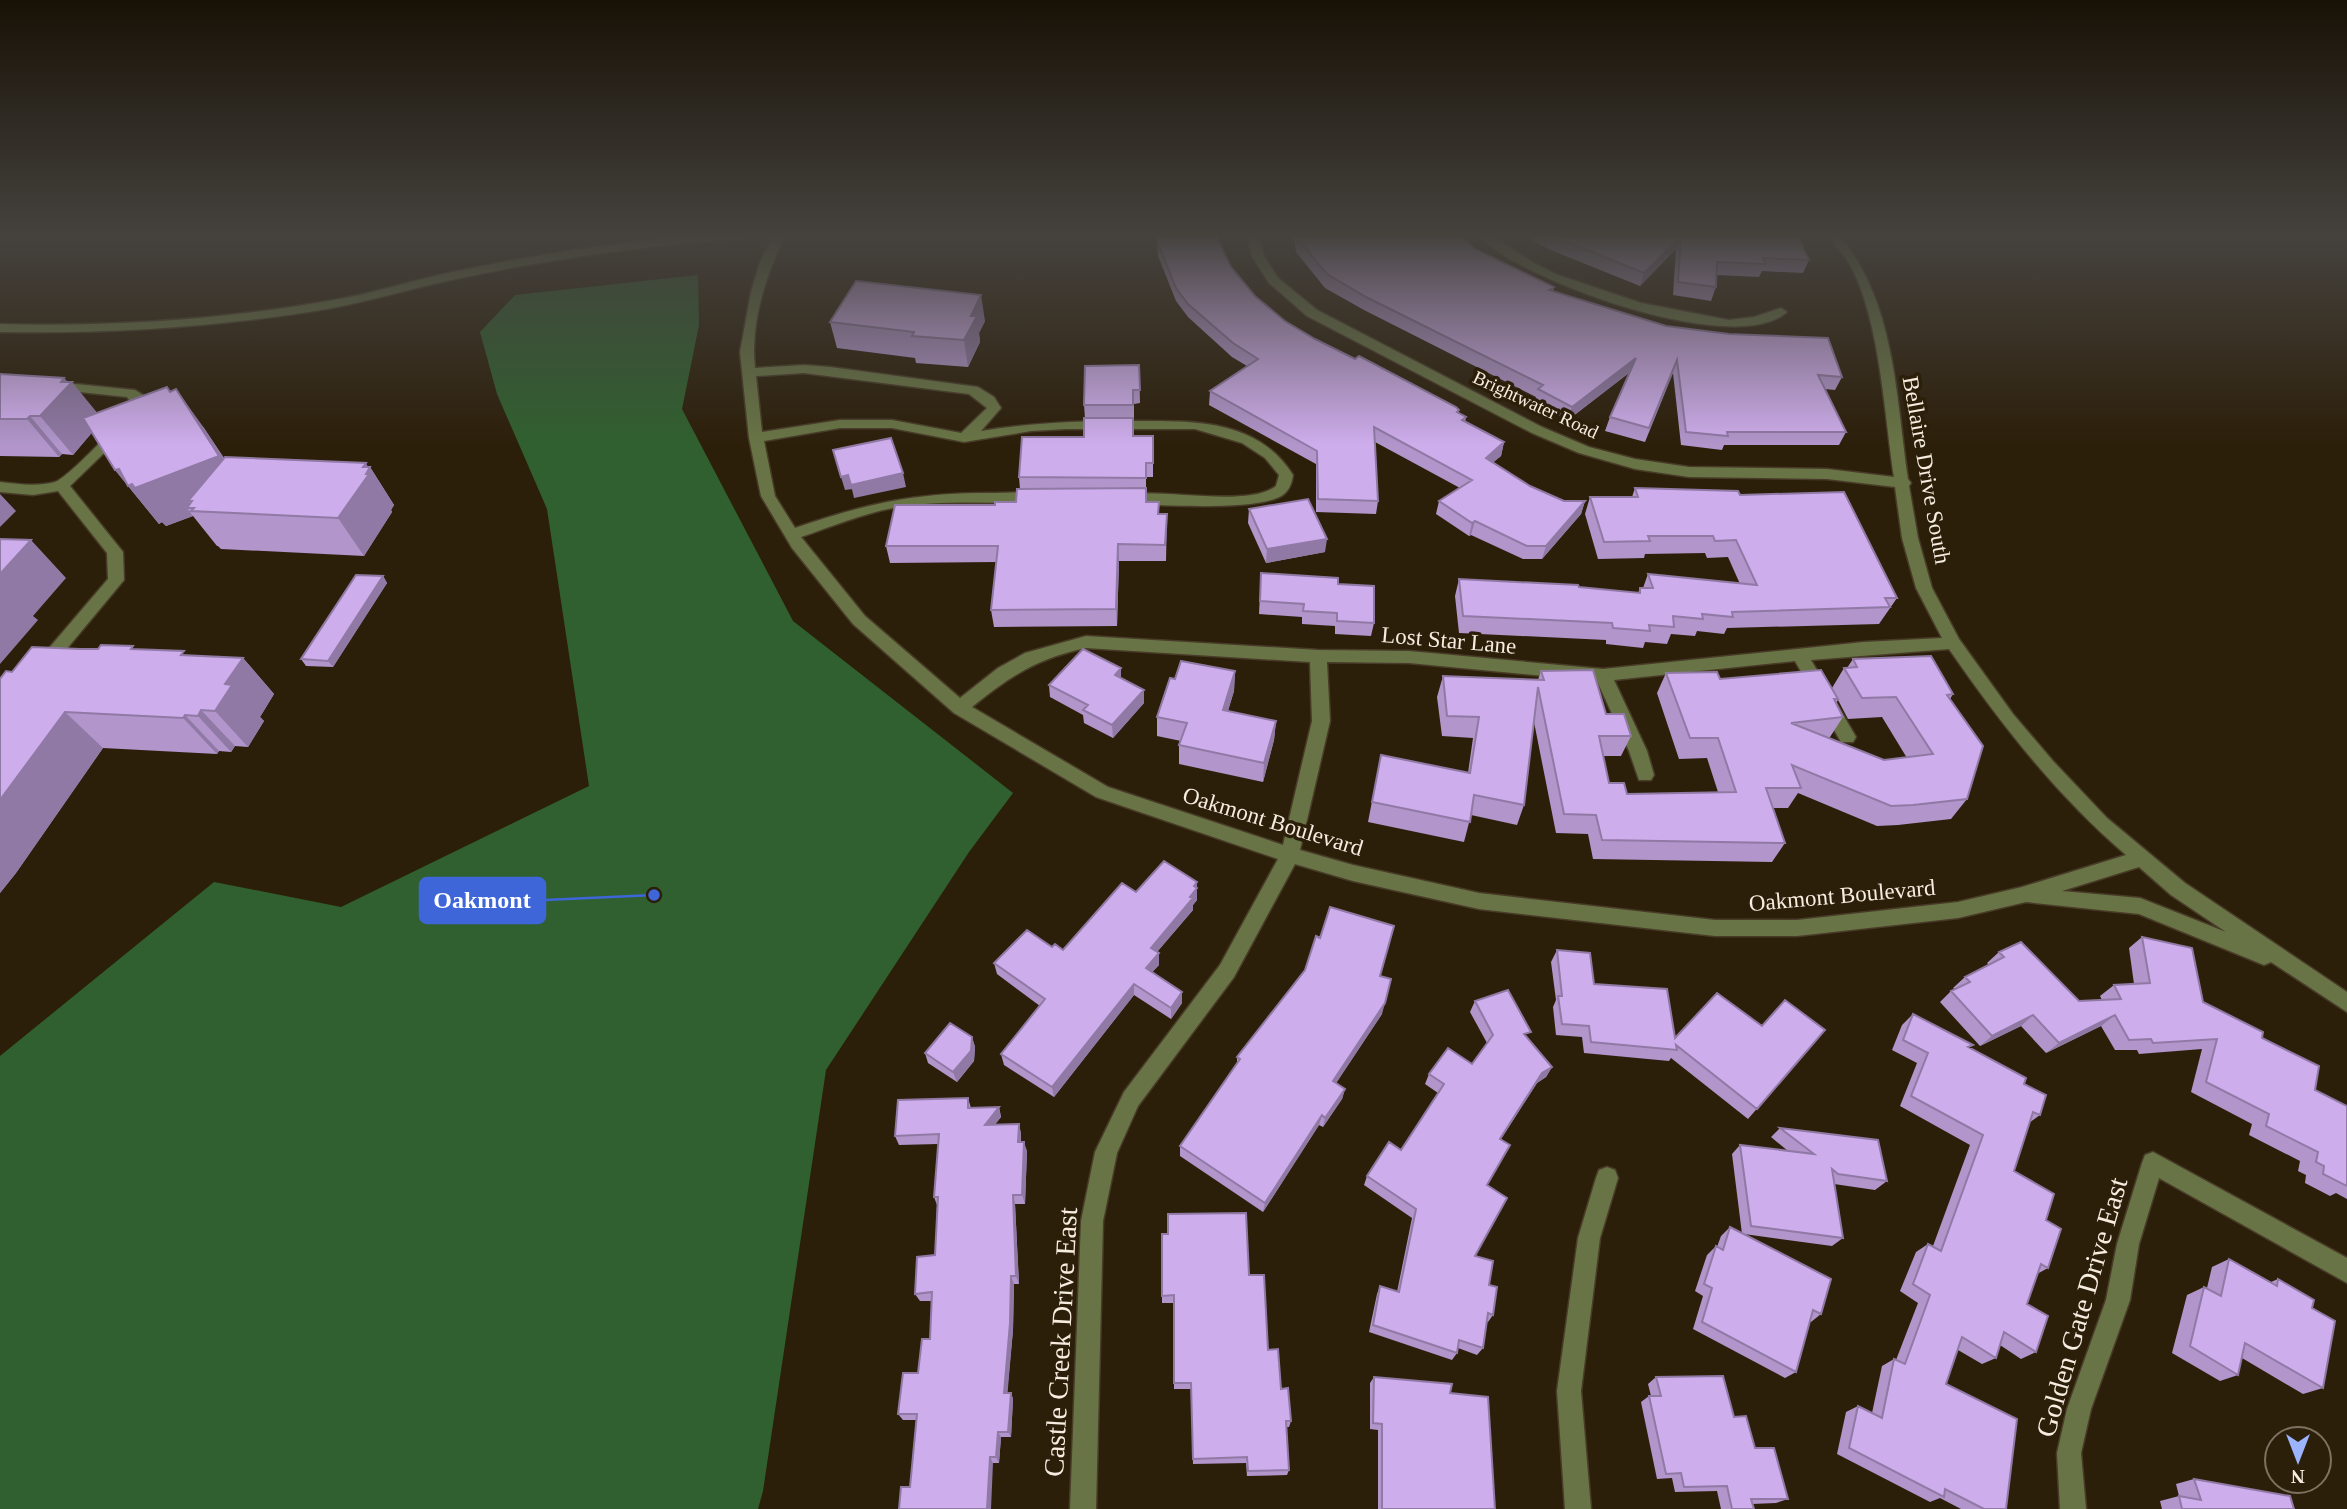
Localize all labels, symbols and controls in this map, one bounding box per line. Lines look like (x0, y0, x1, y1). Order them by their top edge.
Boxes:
street label: Brightwater Road (1470, 366, 1602, 443)
street label: Bellaire Drive South (1898, 374, 1955, 566)
street label: Lost Star Lane (1380, 622, 1517, 659)
street label: Oakmont Boulevard (1180, 782, 1366, 861)
street label: Oakmont Boulevard (1748, 875, 1937, 916)
callout: Oakmont (420, 878, 545, 923)
text: Oakmont (433, 887, 531, 913)
street label: Golden Gate Drive East (2030, 1174, 2133, 1440)
street label: Castle Creek Drive East (1038, 1206, 1083, 1478)
north arrow (2263, 1425, 2333, 1495)
text: N (2291, 1466, 2305, 1487)

